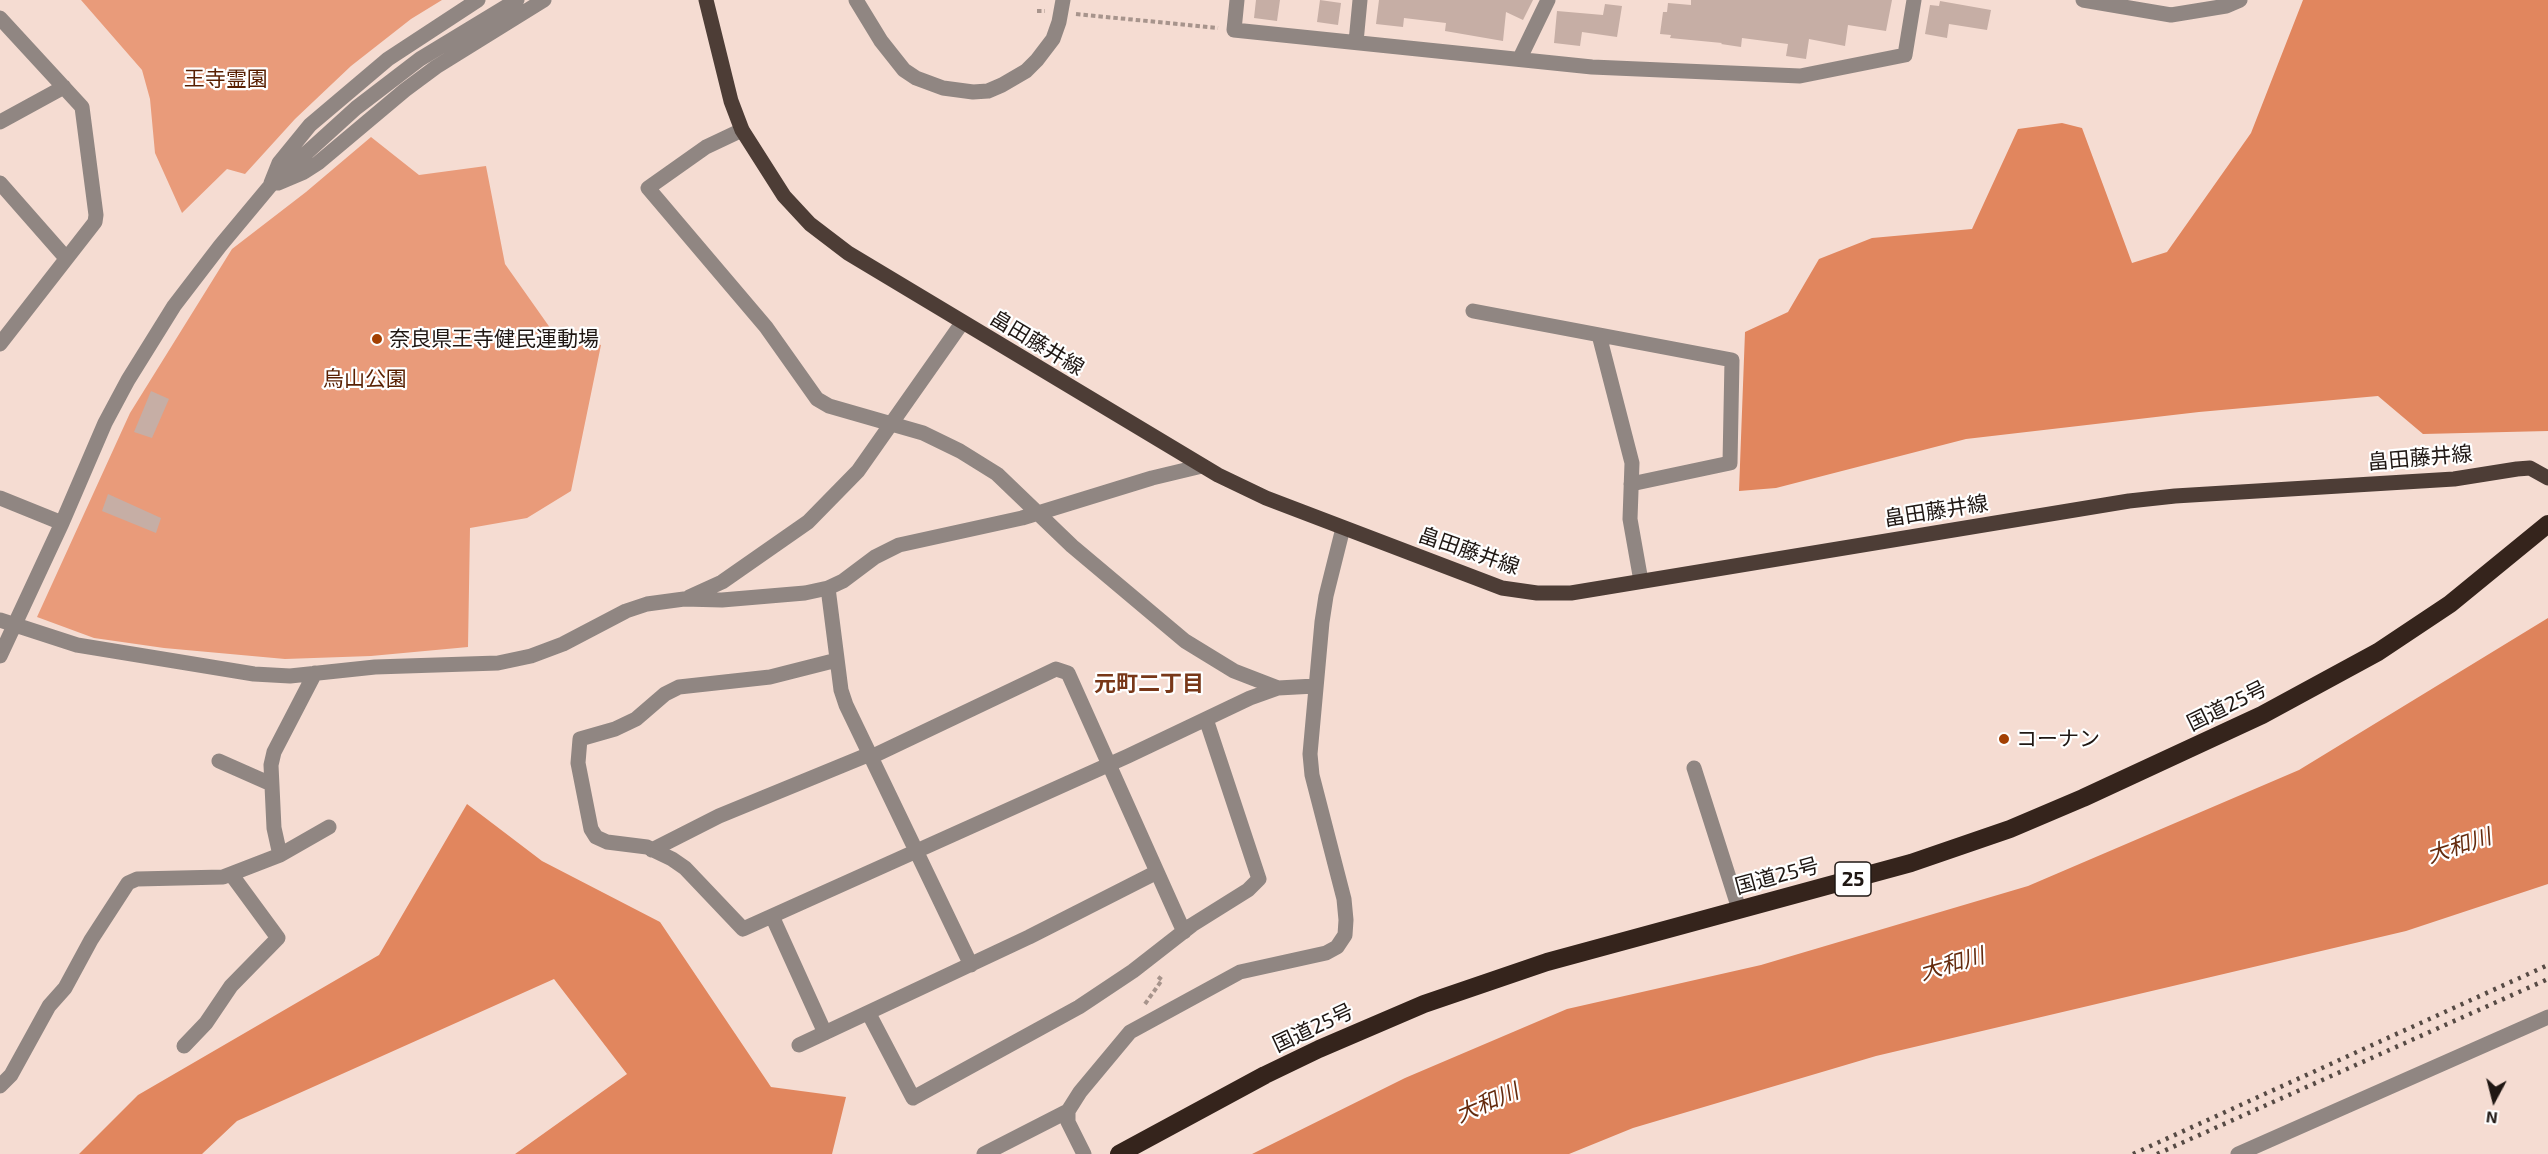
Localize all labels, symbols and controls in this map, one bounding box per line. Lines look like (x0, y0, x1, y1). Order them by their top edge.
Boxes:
park label: 王寺霊園 (184, 66, 268, 92)
street label: 畠田藤井線 (986, 305, 1088, 381)
place label: 奈良県王寺健民運動場 (389, 326, 599, 352)
marker: 奈良県王寺健民運動場 (370, 332, 384, 346)
park label: 烏山公園 (323, 366, 407, 392)
street label: 畠田藤井線 (2367, 441, 2473, 475)
street label: 畠田藤井線 (1882, 490, 1990, 532)
street label: 畠田藤井線 (1415, 522, 1523, 580)
district label: 元町二丁目 (1094, 671, 1204, 697)
street label: 国道25号 (2183, 676, 2271, 736)
place label: コーナン (2016, 726, 2100, 752)
marker: コーナン (1997, 732, 2011, 746)
water label: 大和川 (2424, 823, 2494, 869)
street label: 国道25号 (1732, 853, 1822, 899)
road number: 25 (1835, 862, 1871, 896)
water label: 大和川 (1917, 942, 1987, 986)
street label: 国道25号 (1269, 998, 1357, 1058)
north arrow (2464, 1070, 2524, 1130)
water label: 大和川 (1451, 1078, 1523, 1128)
text: N (2485, 1108, 2499, 1128)

